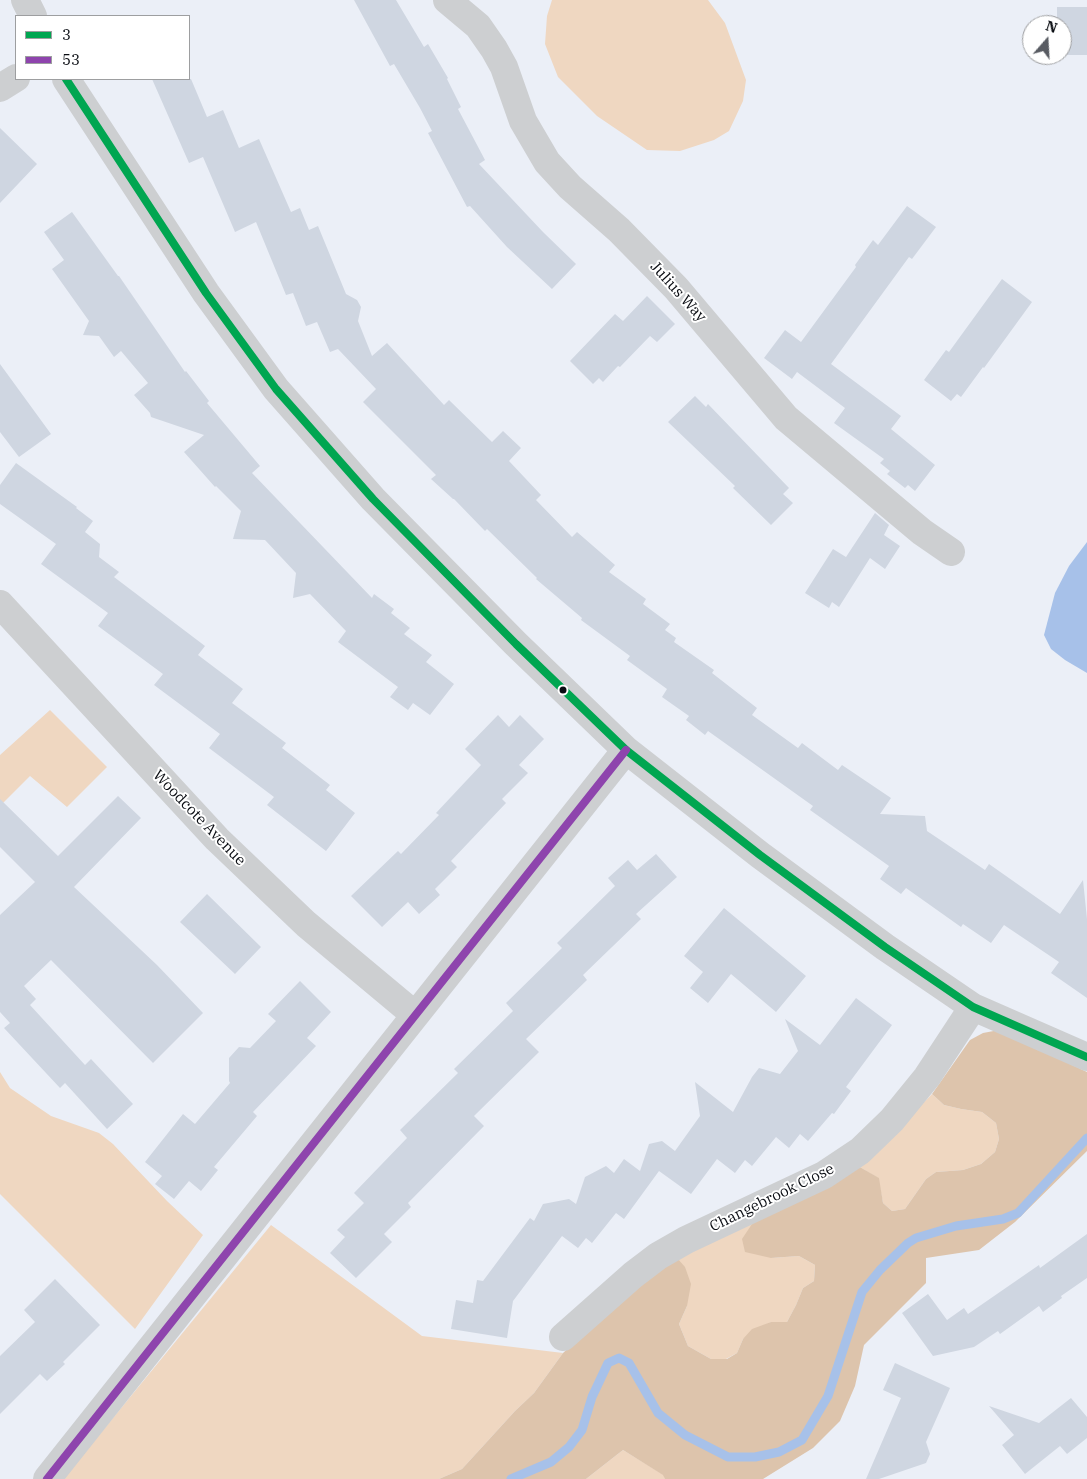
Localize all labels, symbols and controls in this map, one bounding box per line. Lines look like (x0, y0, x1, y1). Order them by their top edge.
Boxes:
legend (15, 15, 190, 80)
north arrow (1022, 15, 1072, 65)
text: N (1043, 16, 1060, 37)
text: 3 (62, 25, 71, 44)
text: 53 (62, 50, 80, 69)
street label: Julius Way (646, 258, 710, 326)
unlabelled marker (558, 685, 568, 695)
street label: Woodcote Avenue (149, 767, 249, 869)
street label: Changebrook Close (707, 1160, 837, 1236)

